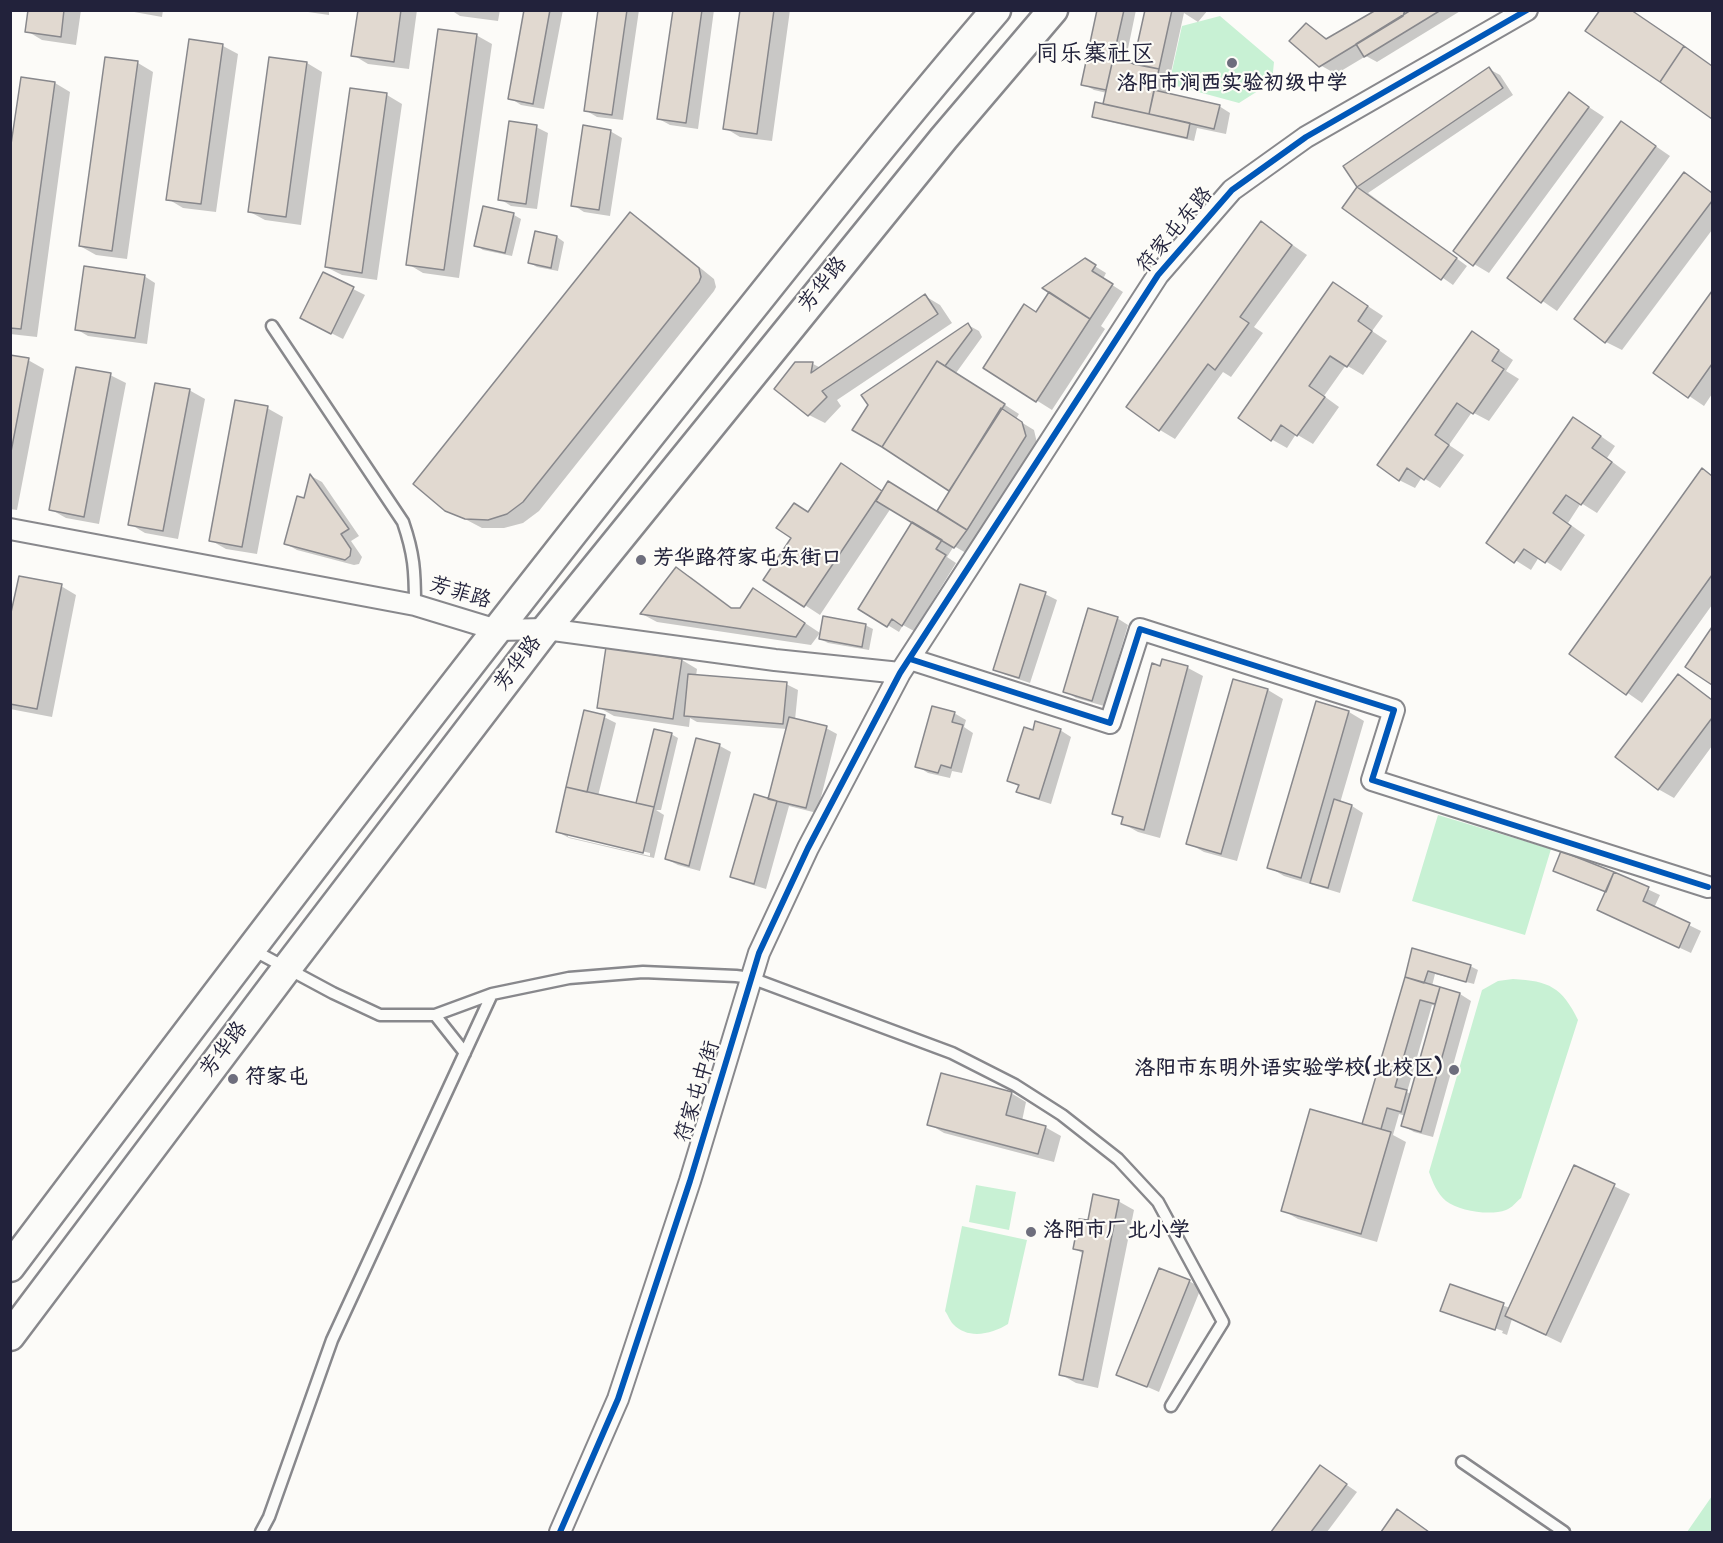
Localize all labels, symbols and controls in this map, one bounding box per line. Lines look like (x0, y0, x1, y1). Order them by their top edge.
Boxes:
district label: 同乐寨社区 (1035, 42, 1155, 70)
marker: 洛阳市涧西实验初级中学 (1225, 56, 1239, 70)
place label: 洛阳市涧西实验初级中学 (1117, 72, 1347, 98)
street label: 符家屯东路 (1133, 183, 1219, 279)
street label: 芳华路 (794, 253, 854, 317)
place label: 芳华路符家屯东街口 (653, 547, 842, 573)
marker: 芳华路符家屯东街口 (634, 553, 648, 567)
street label: 芳菲路 (426, 573, 494, 615)
street label: 芳华路 (490, 631, 548, 697)
street label: 芳华路 (196, 1017, 254, 1083)
street label: 符家屯中街 (672, 1038, 726, 1146)
place label: 洛阳市东明外语实验学校(北校区) (1134, 1057, 1442, 1083)
marker: 洛阳市东明外语实验学校(北校区) (1447, 1063, 1461, 1077)
place label: 符家屯 (245, 1066, 308, 1092)
marker: 符家屯 (226, 1072, 240, 1086)
place label: 洛阳市厂北小学 (1043, 1219, 1190, 1245)
marker: 洛阳市厂北小学 (1024, 1225, 1038, 1239)

